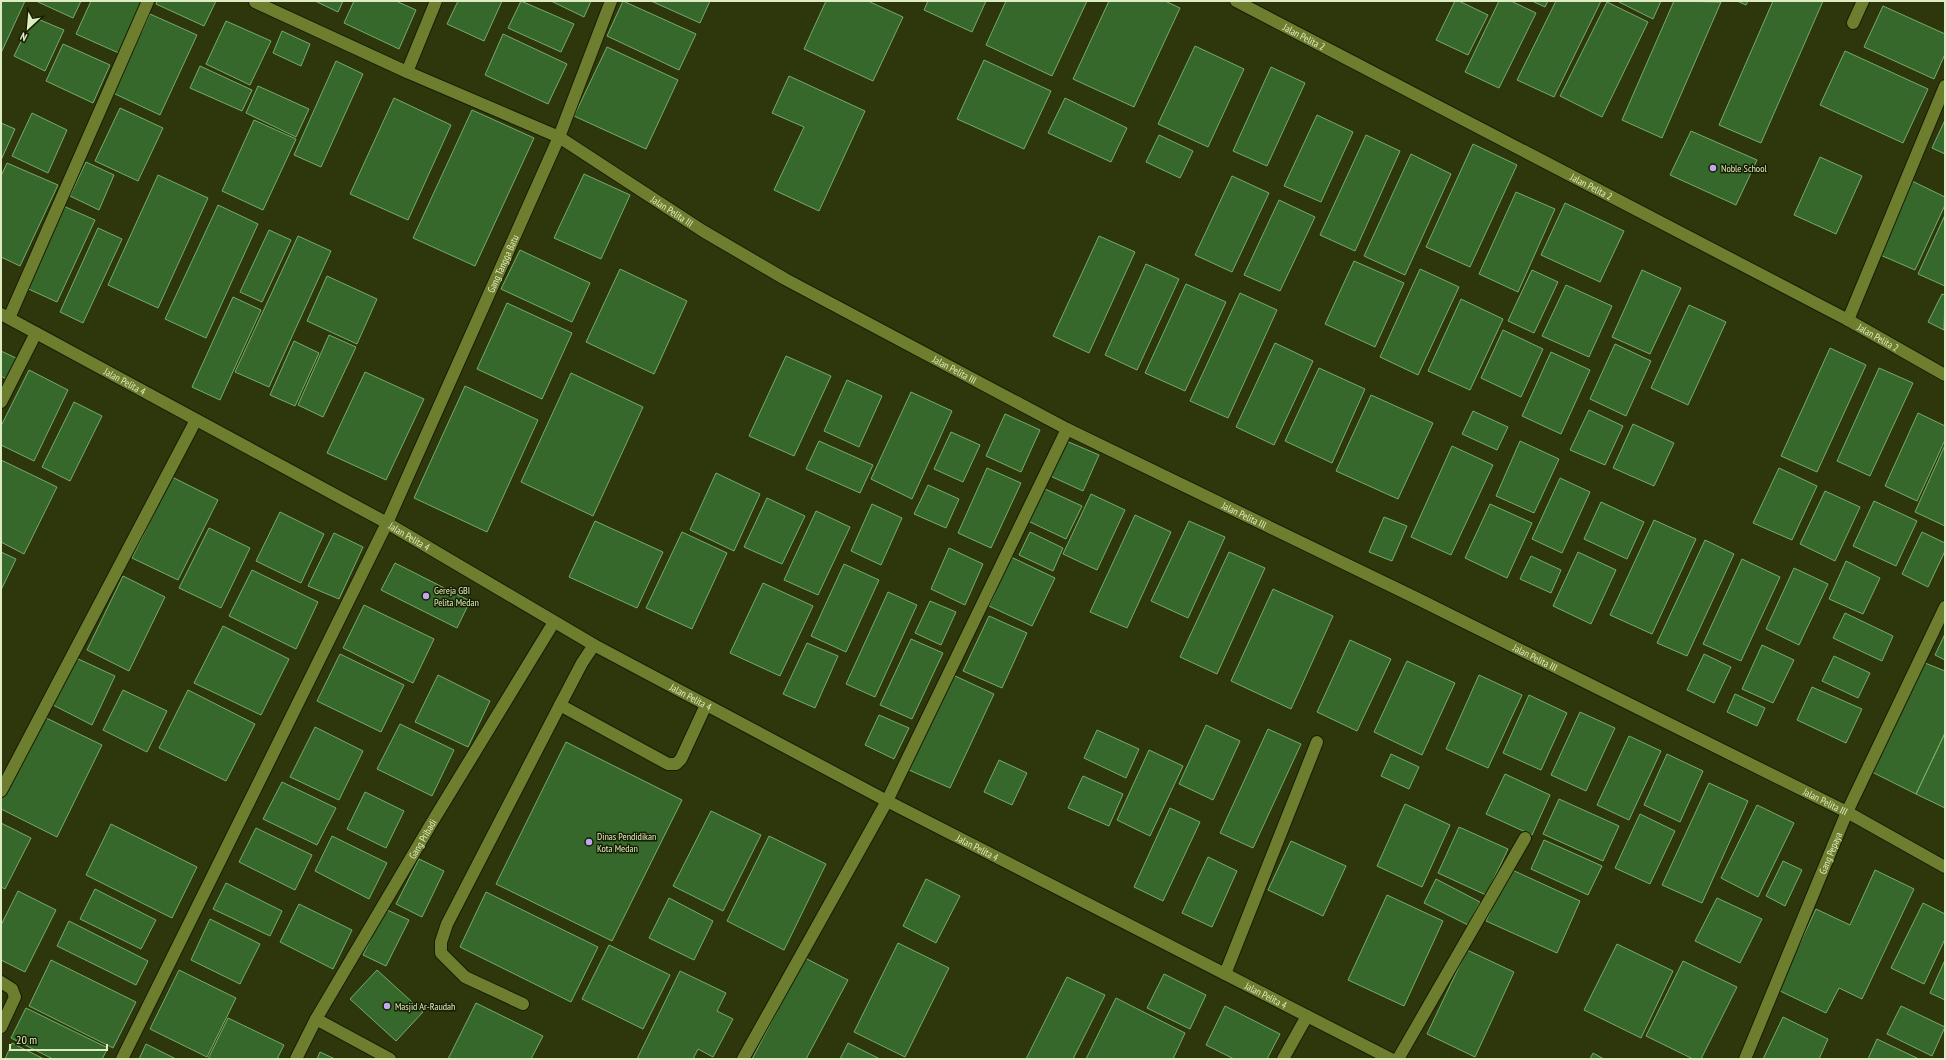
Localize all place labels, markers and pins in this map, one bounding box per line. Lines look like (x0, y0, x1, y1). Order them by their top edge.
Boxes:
place label: Noble School (1721, 162, 1768, 175)
marker: Noble School (1708, 163, 1718, 173)
place label: Gereja GBI Pelita Medan (434, 584, 479, 609)
marker: Gereja GBI Pelita Medan (421, 591, 431, 601)
place label: Dinas Pendidikan Kota Medan (597, 830, 656, 855)
marker: Dinas Pendidikan Kota Medan (584, 837, 594, 847)
place label: Masjid Ar-Raudah (395, 1000, 456, 1013)
marker: Masjid Ar-Raudah (382, 1001, 392, 1011)

